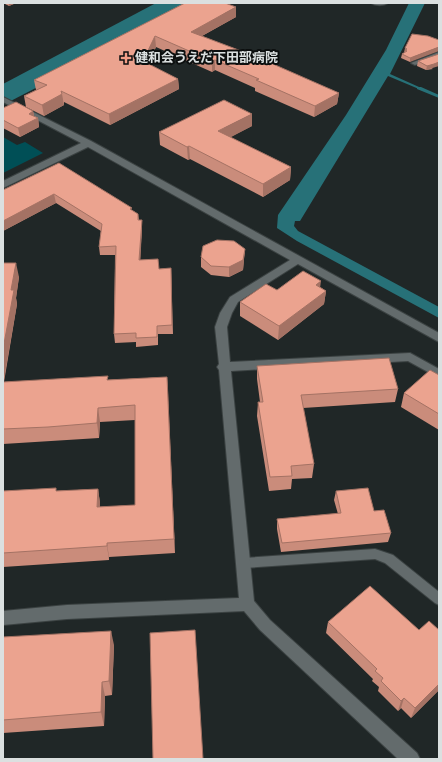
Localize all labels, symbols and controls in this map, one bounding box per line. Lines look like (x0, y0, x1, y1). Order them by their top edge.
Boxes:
place label: 健和会うえだ下田部病院 (135, 48, 278, 68)
marker: 健和会うえだ下田部病院 (120, 52, 132, 64)

